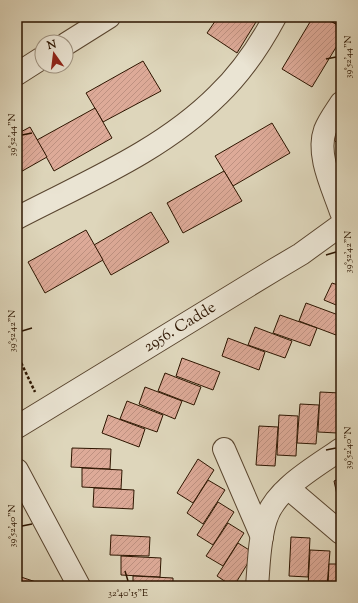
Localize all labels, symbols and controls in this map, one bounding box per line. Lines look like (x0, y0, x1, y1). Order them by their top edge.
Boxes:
north arrow (34, 34, 74, 74)
text: 39°52'44"N (341, 35, 356, 79)
text: N (45, 36, 58, 54)
text: 39°52'44"N (5, 113, 20, 157)
text: 39°52'42"N (341, 231, 356, 273)
street label: 2956. Cadde (139, 296, 221, 358)
text: 39°52'42"N (5, 310, 20, 352)
text: 39°52'40"N (341, 426, 356, 469)
text: 39°52'40"N (5, 504, 20, 547)
text: 32°40'15"E (108, 586, 148, 601)

